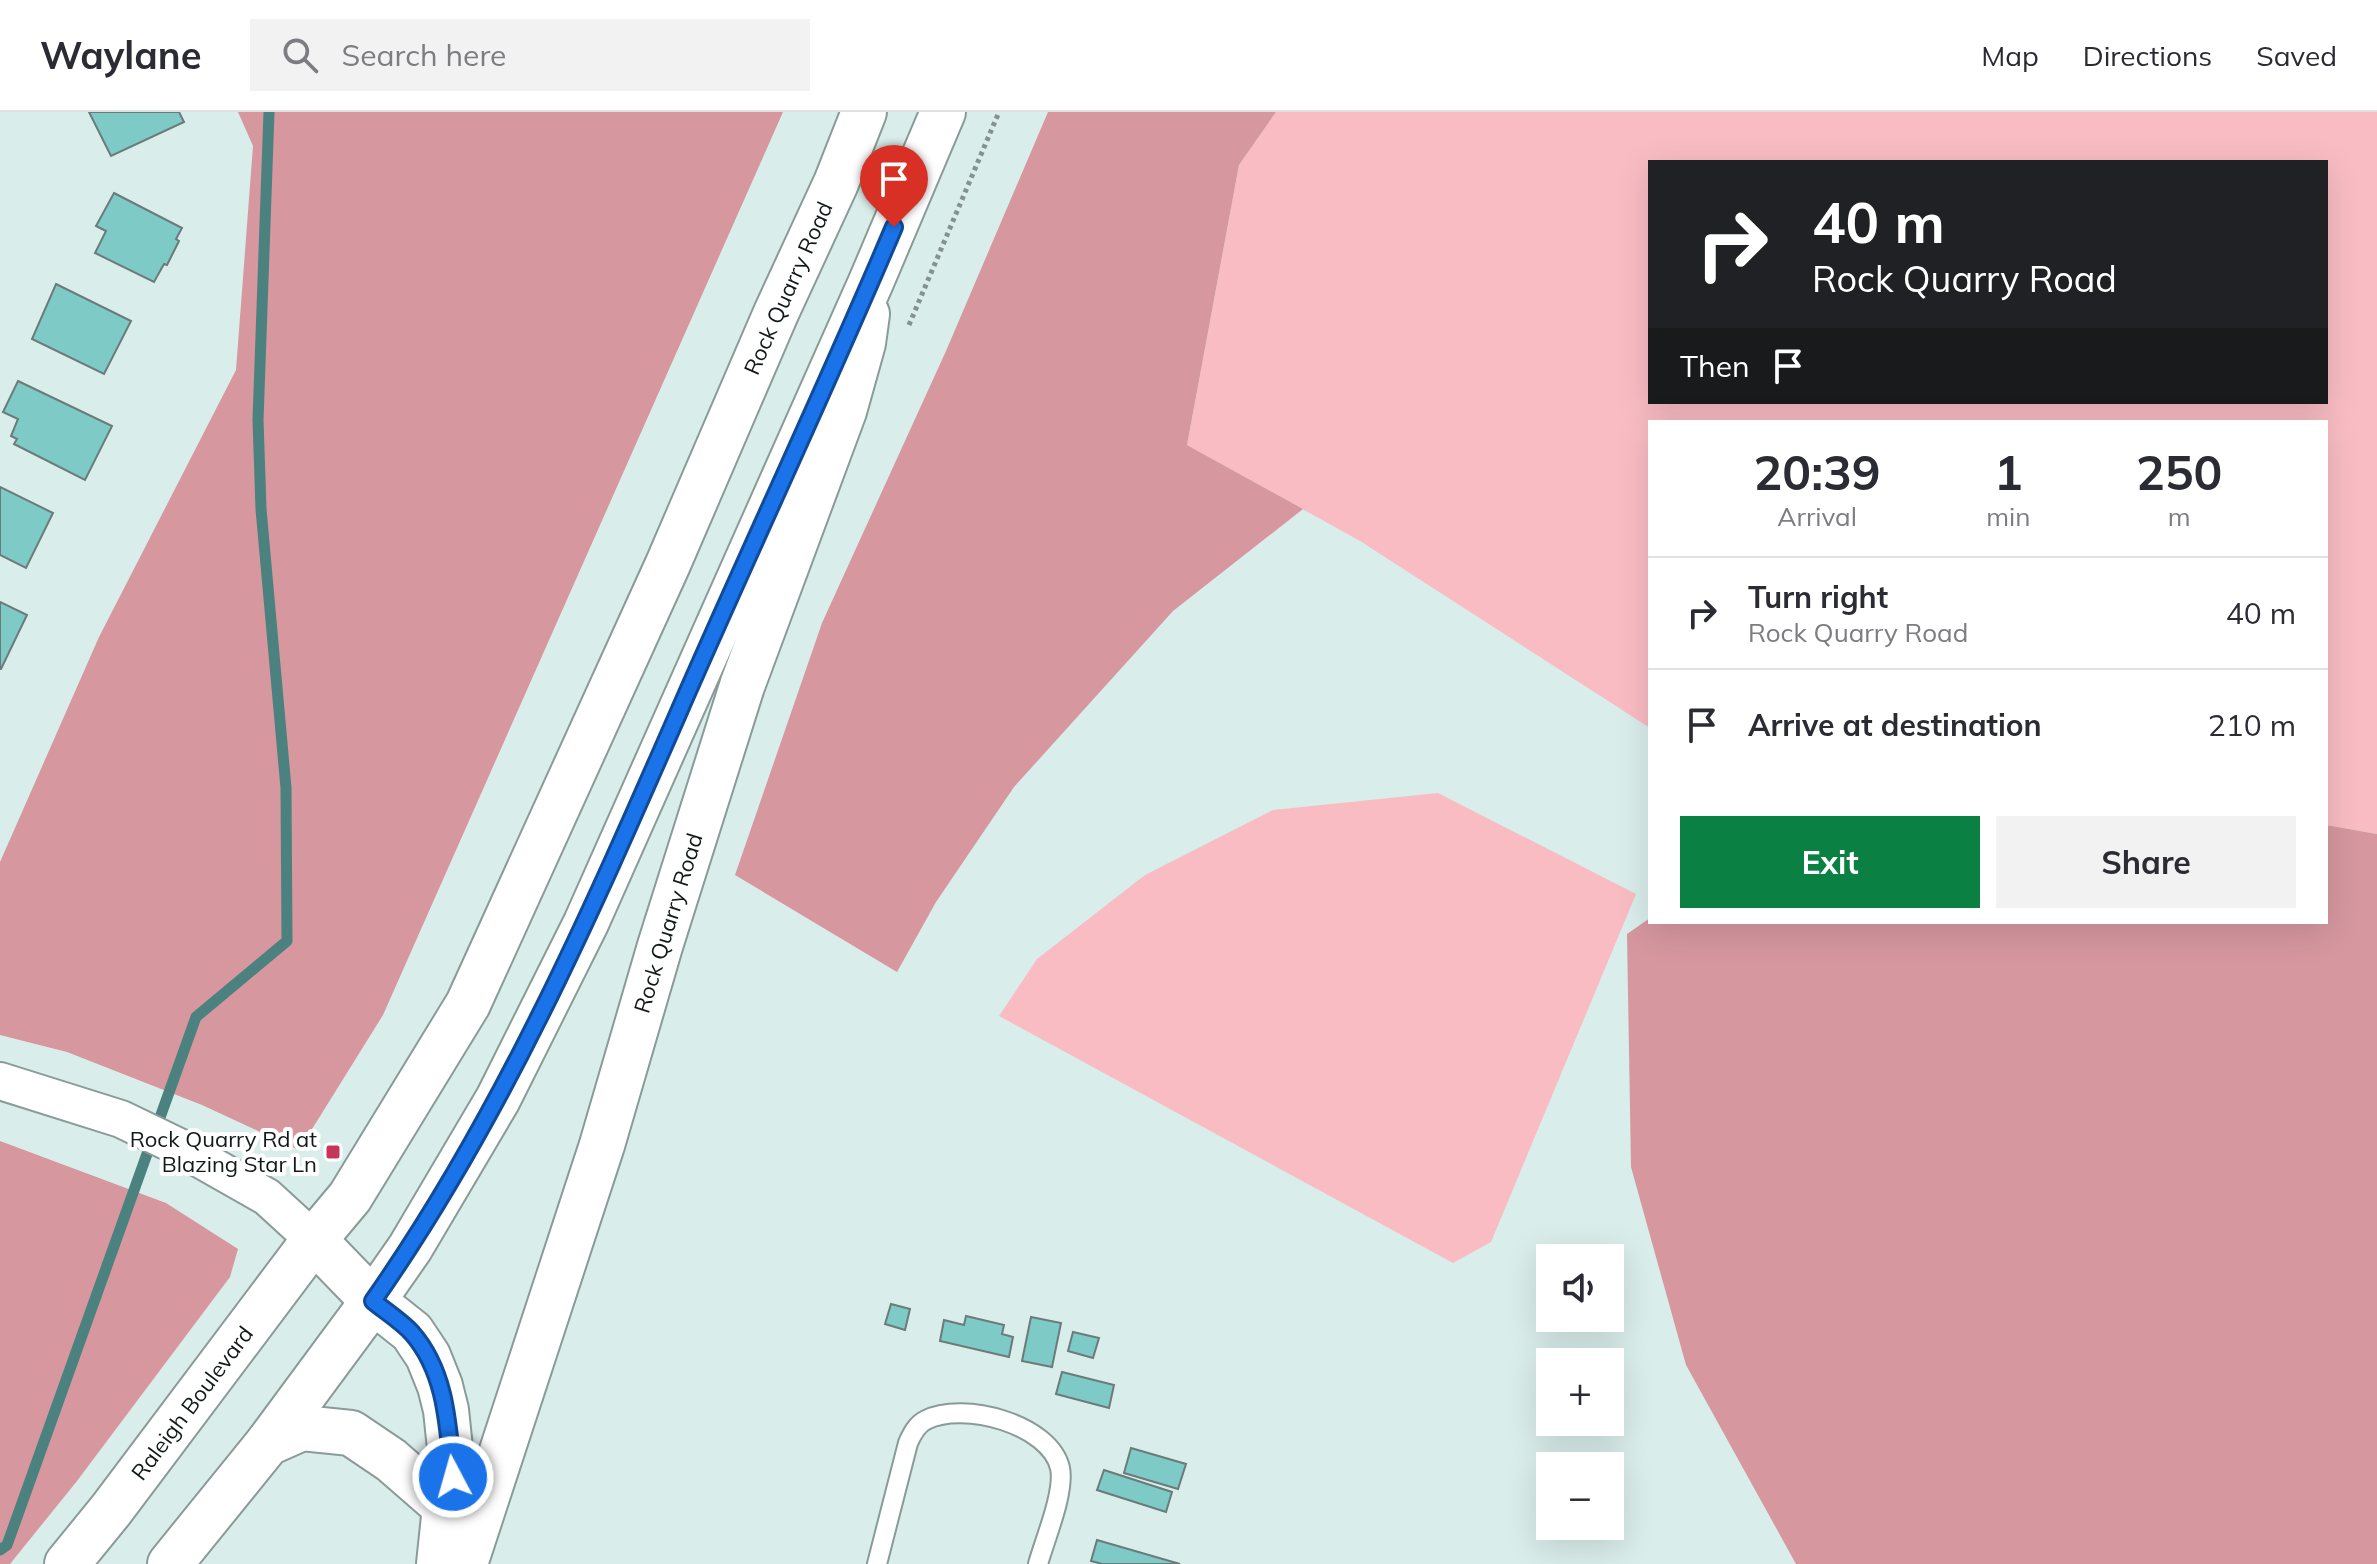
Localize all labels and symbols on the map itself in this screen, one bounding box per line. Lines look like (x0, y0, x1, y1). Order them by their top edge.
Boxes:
pin (860, 145, 928, 227)
street label: Rock Quarry Road (737, 197, 839, 379)
street label: Rock Quarry Road (627, 830, 709, 1016)
place label: Rock Quarry Rd at Blazing Star Ln (130, 1125, 317, 1178)
marker: Rock Quarry Rd at Blazing Star Ln (324, 1143, 342, 1161)
street label: Raleigh Boulevard (125, 1320, 259, 1486)
position arrow (411, 1435, 495, 1519)

